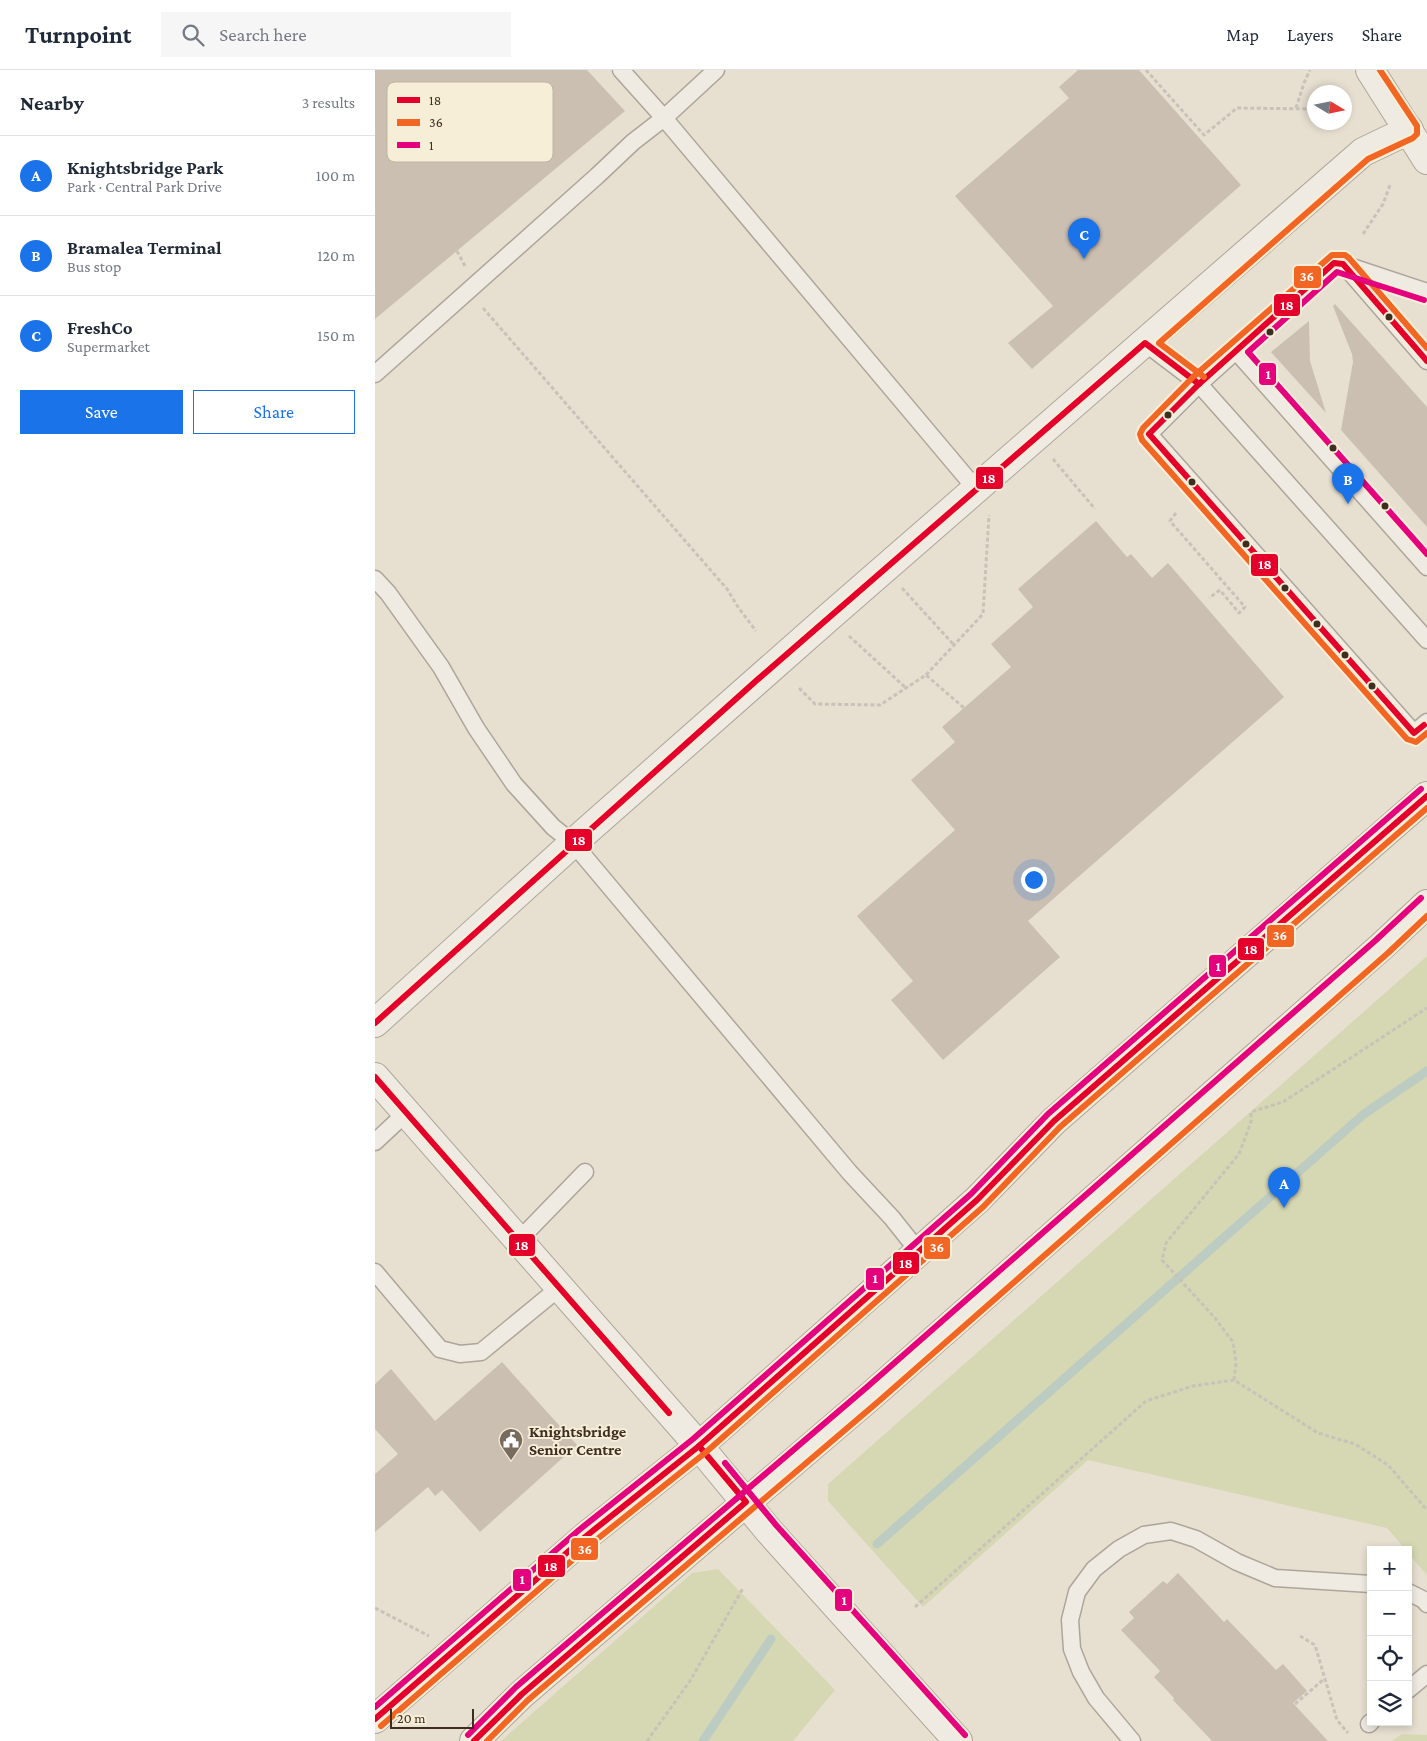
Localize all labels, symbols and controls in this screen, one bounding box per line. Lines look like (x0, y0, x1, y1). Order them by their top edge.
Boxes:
search box (161, 12, 511, 57)
text: Turnpoint (25, 21, 131, 48)
icon: search (179, 21, 207, 49)
text: Search here (219, 24, 307, 45)
text: Map (1226, 25, 1259, 45)
text: Layers (1287, 25, 1334, 45)
text: Share (1362, 25, 1402, 45)
legend (387, 82, 553, 162)
north arrow (1307, 85, 1352, 130)
text: Nearby (20, 91, 84, 115)
text: 18 (429, 92, 441, 108)
text: 3 results (302, 94, 355, 111)
text: 36 (429, 114, 443, 130)
text: 1 (429, 137, 434, 153)
text: Knightsbridge Park (67, 157, 223, 178)
text: A (31, 167, 41, 184)
text: 100 m (316, 167, 355, 184)
text: Park · Central Park Drive (67, 178, 222, 195)
pin: C (1068, 218, 1100, 259)
text: Bramalea Terminal (67, 237, 222, 258)
text: B (31, 247, 41, 264)
text: 120 m (317, 247, 355, 264)
text: Bus stop (67, 258, 121, 275)
line badge: 36 (1293, 265, 1322, 289)
text: 36 (1300, 268, 1314, 284)
line badge: 18 (1273, 293, 1301, 317)
text: 18 (1280, 297, 1294, 313)
unlabelled marker (1384, 312, 1394, 322)
text: FreshCo (67, 317, 133, 338)
text: C (31, 327, 41, 344)
text: 150 m (317, 327, 355, 344)
unlabelled marker (1265, 327, 1275, 337)
text: Supermarket (67, 338, 150, 355)
line badge: 1 (1258, 362, 1277, 386)
text: 1 (1265, 366, 1271, 382)
button: Save (20, 390, 183, 434)
button: Share (193, 390, 355, 434)
unlabelled marker (1163, 410, 1173, 420)
unlabelled marker (1328, 443, 1338, 453)
pin: B (1332, 463, 1364, 504)
line badge: 18 (975, 466, 1004, 490)
text: 18 (982, 470, 996, 486)
unlabelled marker (1187, 477, 1197, 487)
unlabelled marker (1380, 501, 1390, 511)
unlabelled marker (1241, 539, 1251, 549)
line badge: 18 (1250, 553, 1279, 577)
text: 18 (1258, 556, 1272, 572)
unlabelled marker (1280, 583, 1290, 593)
unlabelled marker (1312, 619, 1322, 629)
unlabelled marker (1340, 650, 1350, 660)
unlabelled marker (1367, 681, 1377, 691)
line badge: 18 (564, 828, 593, 852)
text: 18 (572, 832, 586, 848)
your location (1021, 867, 1047, 893)
line badge: 36 (1266, 924, 1295, 948)
text: 36 (1273, 927, 1287, 943)
line badge: 18 (1237, 937, 1265, 961)
text: 18 (1244, 941, 1258, 957)
line badge: 1 (1208, 954, 1227, 978)
text: 1 (1215, 958, 1221, 974)
pin: A (1268, 1167, 1300, 1208)
line badge: 18 (508, 1233, 536, 1257)
line badge: 36 (923, 1236, 951, 1260)
text: 18 (515, 1237, 529, 1253)
text: 36 (930, 1239, 944, 1255)
line badge: 18 (892, 1251, 920, 1275)
text: 18 (899, 1255, 913, 1271)
line badge: 1 (865, 1267, 885, 1291)
text: 1 (872, 1270, 878, 1286)
place label: Knightsbridge Senior Centre (529, 1423, 627, 1458)
public building icon: Knightsbridge Senior Centre (498, 1427, 524, 1461)
line badge: 36 (570, 1537, 599, 1561)
text: 36 (578, 1541, 592, 1557)
map controls (1367, 1546, 1412, 1726)
button: + (1367, 1546, 1412, 1591)
line badge: 18 (537, 1554, 566, 1578)
text: 18 (544, 1558, 558, 1574)
line badge: 1 (512, 1568, 532, 1592)
text: 1 (519, 1571, 525, 1587)
line badge: 1 (834, 1588, 853, 1612)
button: − (1367, 1591, 1412, 1636)
text: 1 (841, 1592, 847, 1608)
button: locate (1367, 1636, 1412, 1681)
button: layers (1367, 1681, 1412, 1726)
scale bar (390, 1706, 474, 1729)
text: 20 m (397, 1710, 425, 1726)

